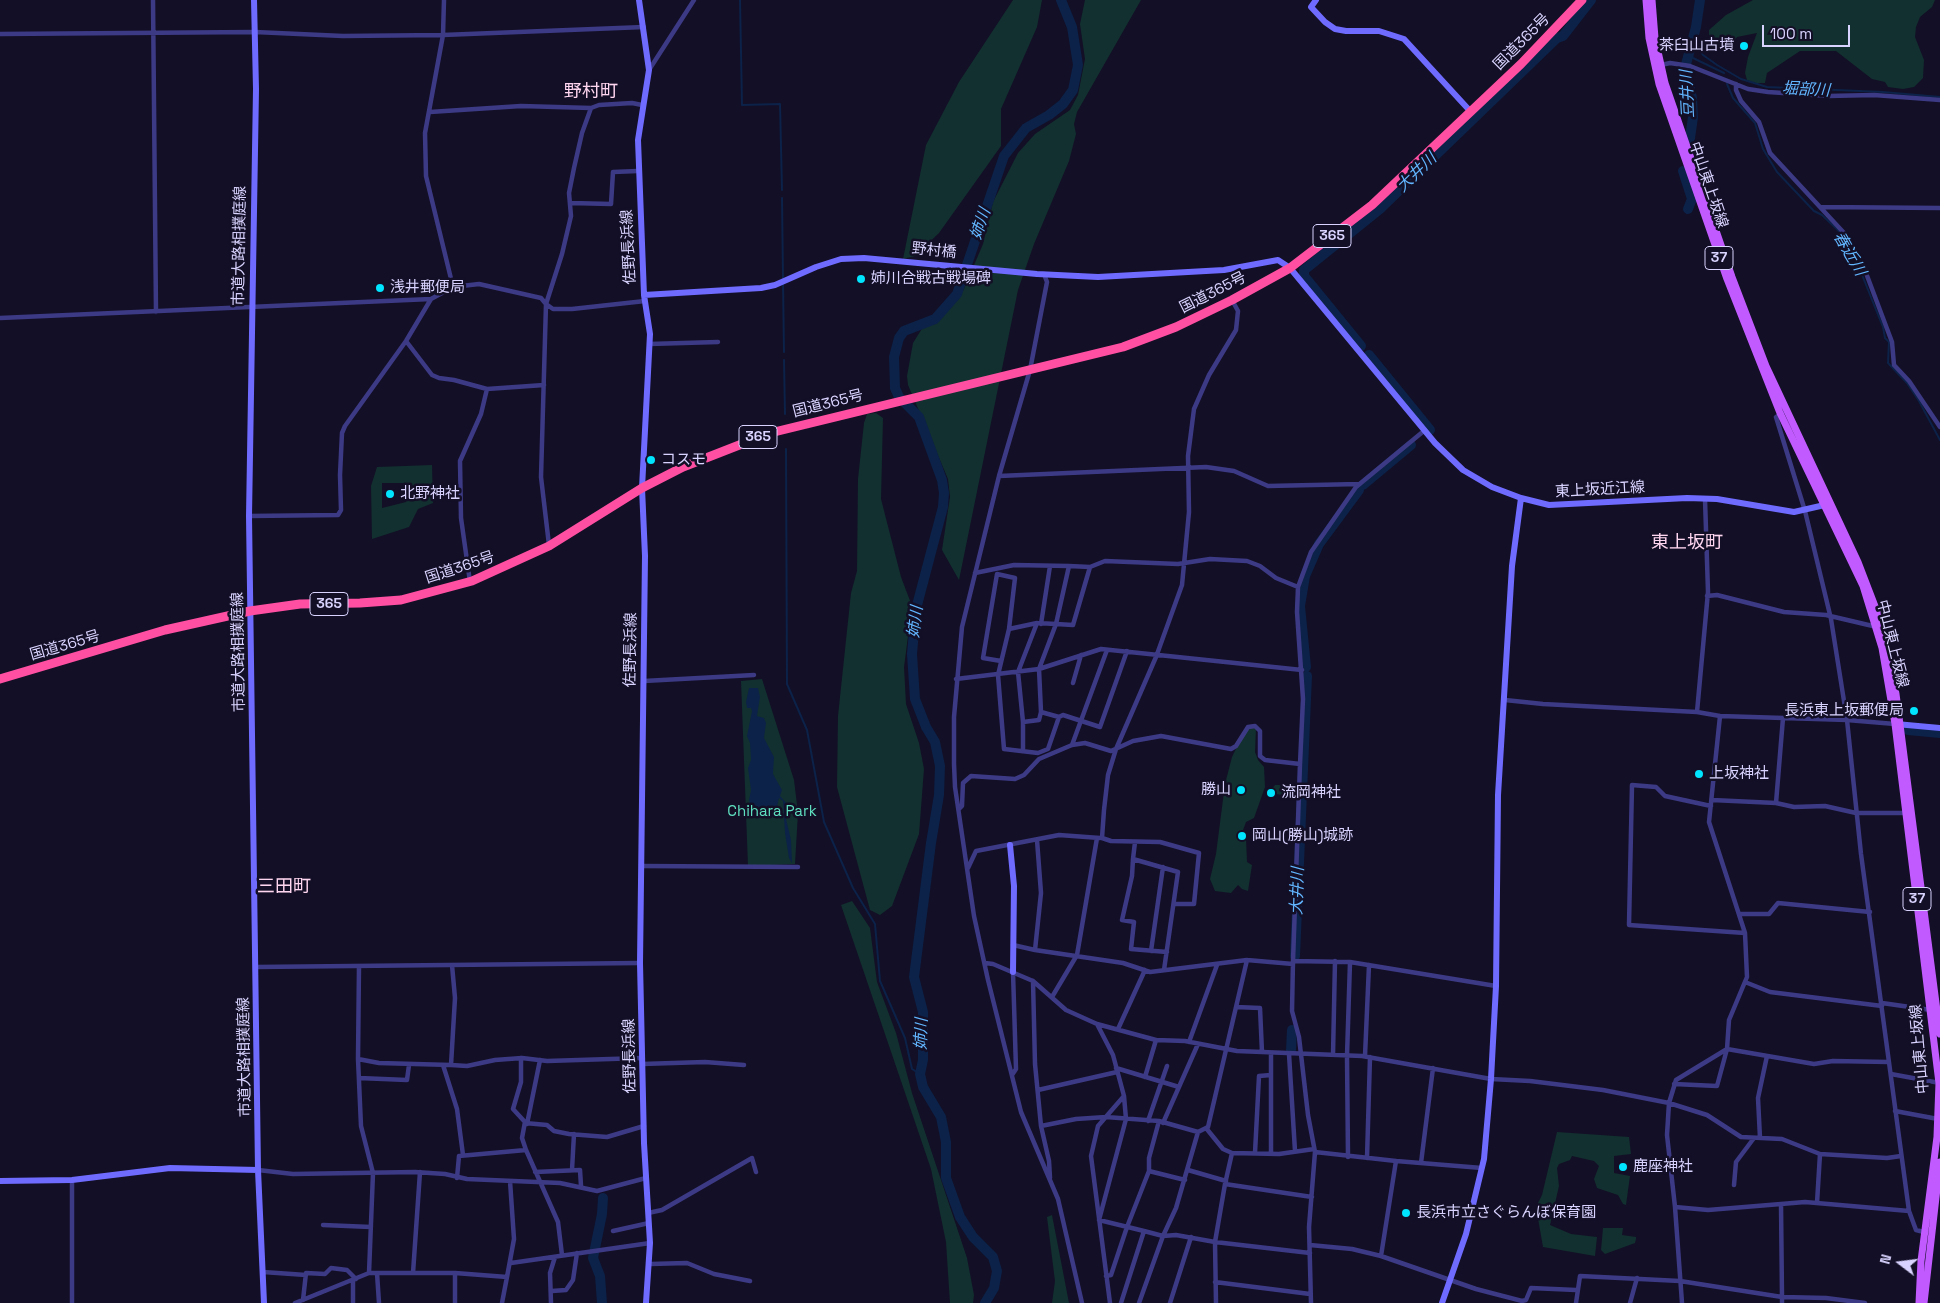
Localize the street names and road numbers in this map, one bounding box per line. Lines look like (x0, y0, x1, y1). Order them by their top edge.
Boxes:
street label: 国道365号 (1490, 10, 1554, 74)
street label: 中山東上坂線 (1685, 140, 1731, 230)
street label: 市道大路相撲庭線 (230, 186, 250, 306)
street label: 佐野長浜線 (618, 209, 640, 285)
road number: 365 (1313, 225, 1351, 248)
street label: 野村橋 (911, 240, 957, 262)
road number: 37 (1705, 247, 1733, 270)
street label: 国道365号 (1177, 269, 1249, 317)
street label: 国道365号 (791, 387, 865, 421)
road number: 365 (739, 426, 777, 448)
street label: 東上坂近江線 (1555, 479, 1645, 501)
street label: 国道365号 (423, 548, 497, 588)
street label: 市道大路相撲庭線 (229, 592, 249, 712)
road number: 365 (310, 592, 348, 616)
street label: 中山東上坂線 (1872, 598, 1912, 690)
street label: 佐野長浜線 (621, 612, 641, 688)
street label: 国道365号 (28, 627, 102, 665)
road number: 37 (1903, 888, 1931, 911)
street label: 市道大路相撲庭線 (235, 997, 255, 1117)
street label: 中山東上坂線 (1907, 1003, 1933, 1095)
street label: 佐野長浜線 (620, 1018, 640, 1094)

